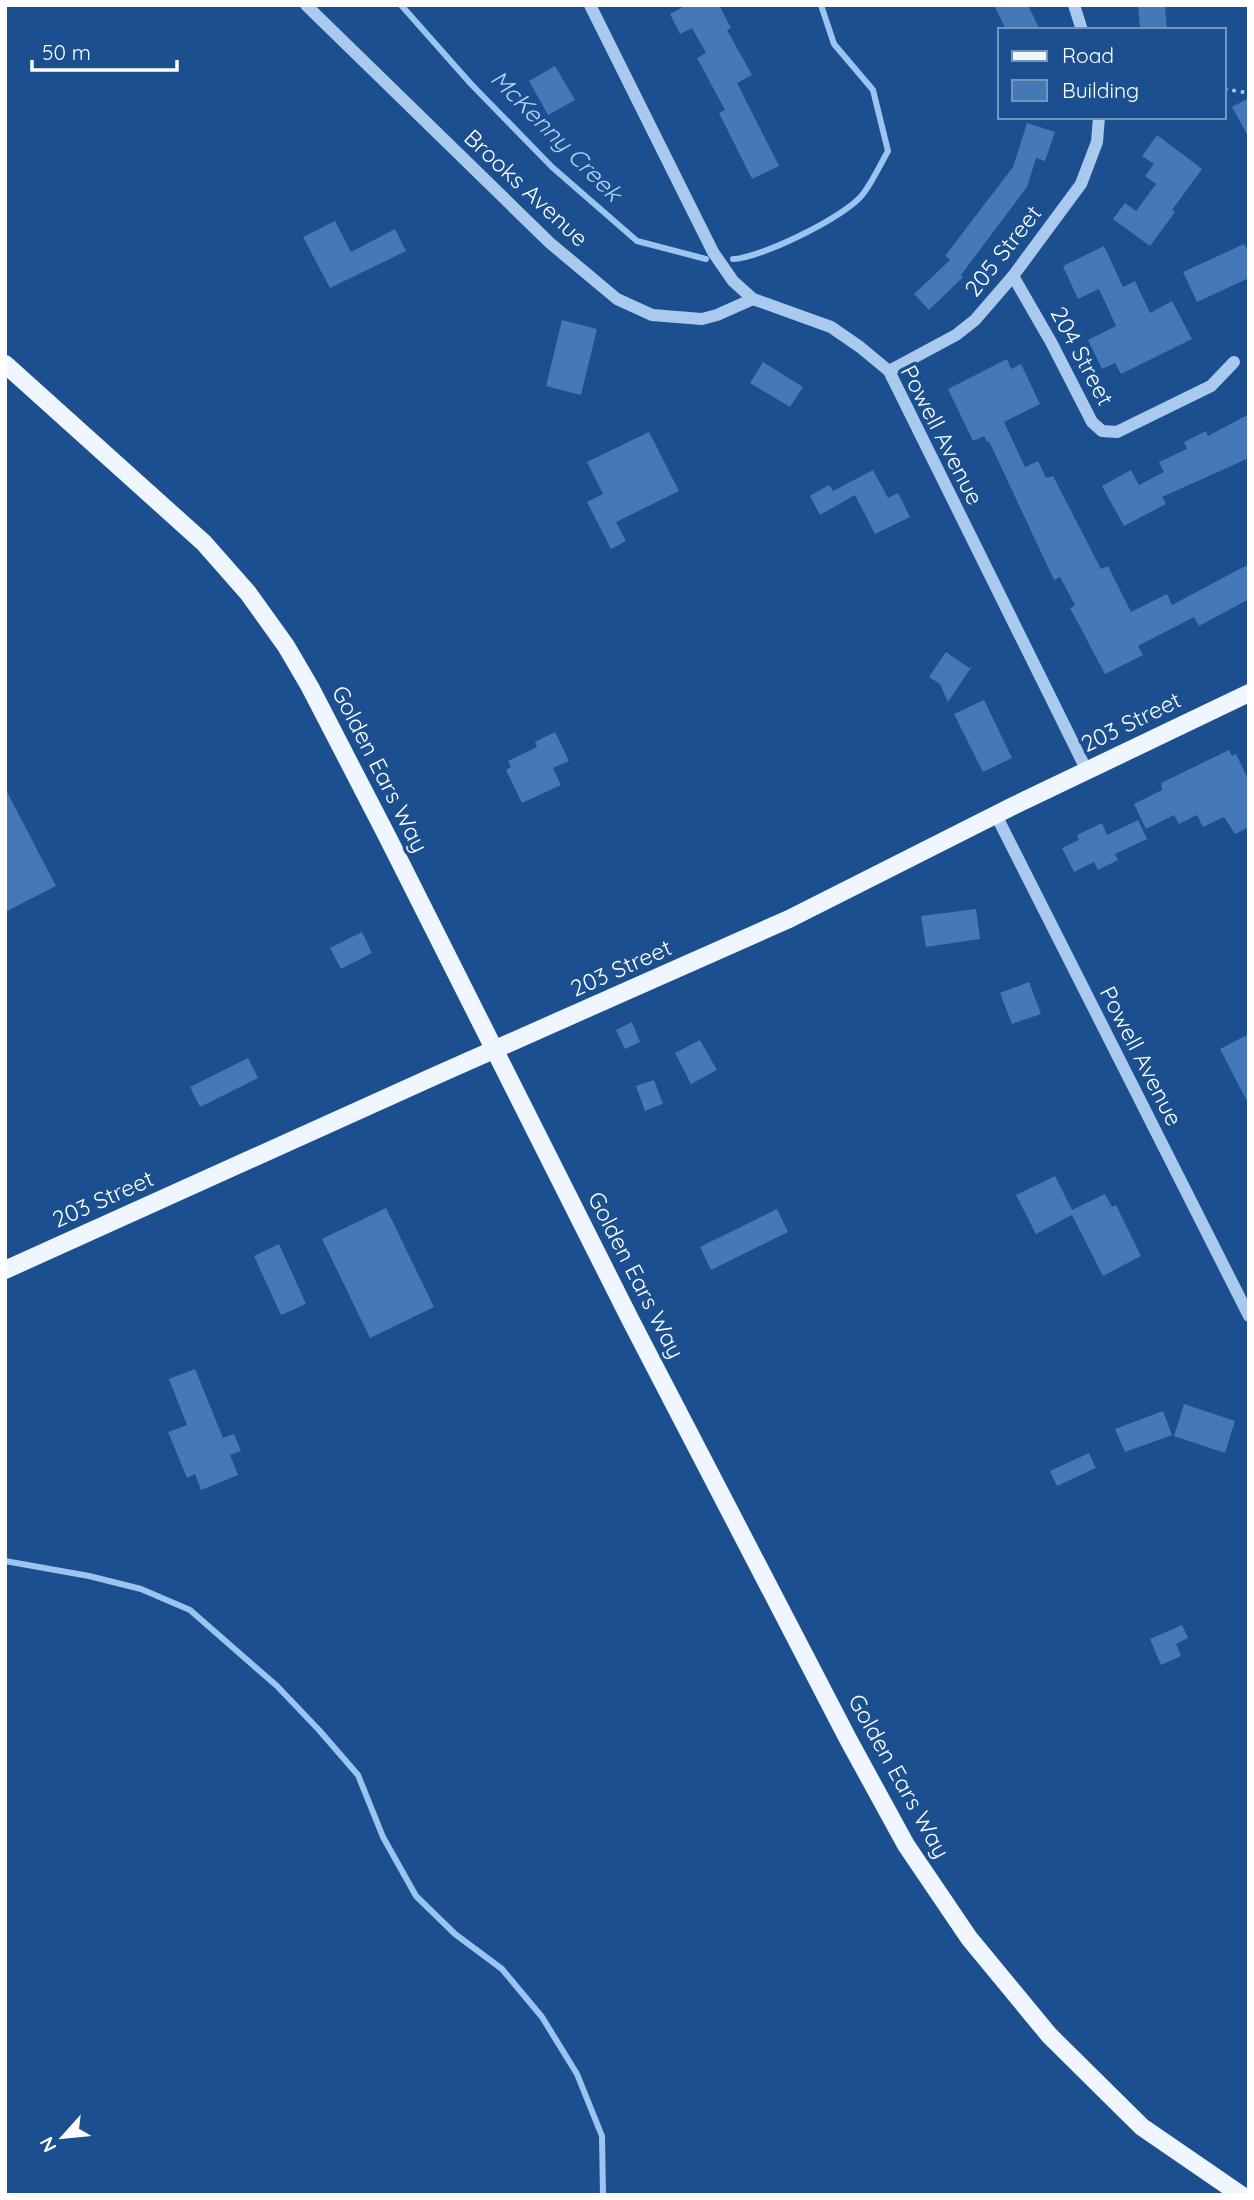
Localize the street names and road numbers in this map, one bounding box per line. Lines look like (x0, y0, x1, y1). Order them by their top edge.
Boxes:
street label: Brooks Avenue (458, 123, 594, 252)
street label: 205 Street (958, 199, 1047, 302)
street label: 204 Street (1044, 301, 1121, 410)
street label: Powell Avenue (895, 360, 990, 510)
street label: Golden Ears Way (326, 680, 435, 857)
street label: 203 Street (1076, 685, 1186, 758)
street label: 203 Street (566, 932, 676, 1003)
street label: Powell Avenue (1094, 981, 1189, 1131)
street label: 203 Street (48, 1163, 158, 1234)
street label: Golden Ears Way (582, 1186, 691, 1363)
street label: Golden Ears Way (842, 1689, 957, 1863)

